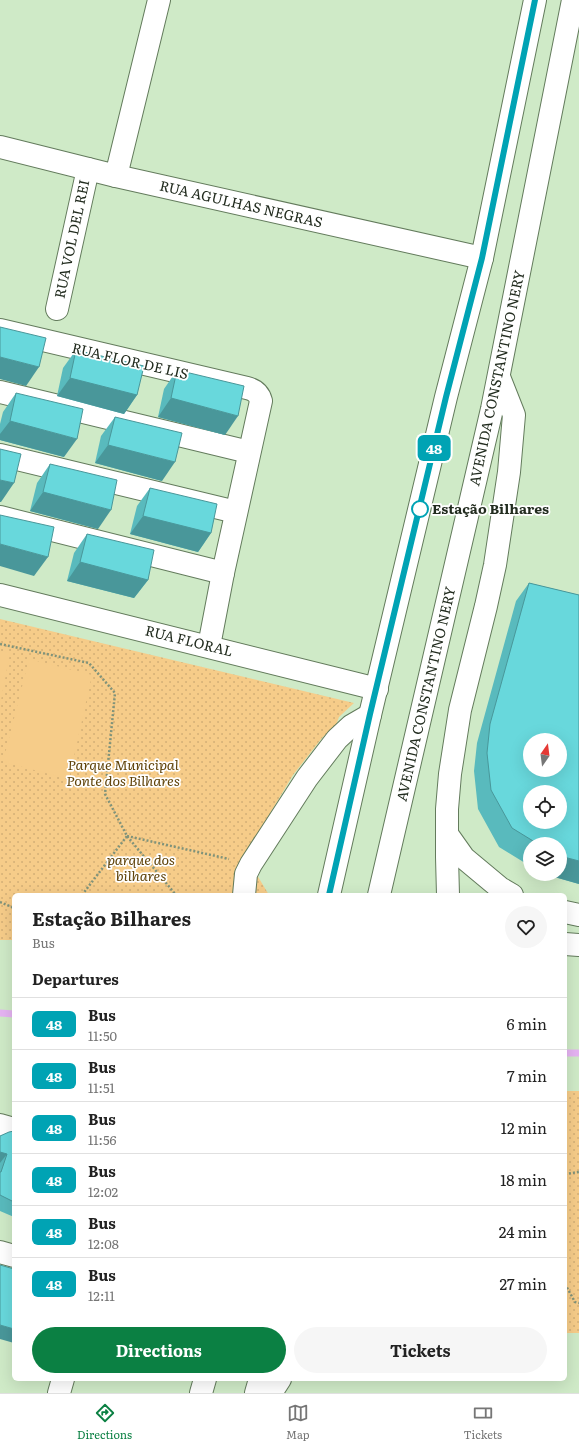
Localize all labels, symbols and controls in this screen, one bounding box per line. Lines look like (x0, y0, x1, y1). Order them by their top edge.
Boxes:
street label: RUA AGULHAS NEGRAS (158, 175, 325, 232)
street label: RUA VOL DEL REI (49, 177, 93, 300)
street label: AVENIDA CONSTANTINO NERY (463, 268, 529, 487)
street label: RUA FLOR DE LIS (70, 337, 190, 383)
line badge: 48 (416, 435, 452, 461)
text: 48 (426, 438, 442, 458)
place label: Estação Bilhares (432, 498, 549, 518)
marker: Estação Bilhares (411, 500, 429, 518)
street label: AVENIDA CONSTANTINO NERY (391, 584, 460, 803)
street label: RUA FLORAL (143, 619, 235, 661)
north arrow (523, 733, 567, 777)
map controls (523, 733, 567, 881)
park label: Parque Municipal Ponte dos Bilhares (66, 754, 180, 790)
button: locate (523, 785, 567, 829)
button: layers (523, 837, 567, 881)
park label: parque dos bilhares (107, 849, 175, 885)
text: Estação Bilhares (32, 904, 191, 932)
button: heart (505, 906, 547, 948)
text: Bus (32, 933, 55, 952)
text: Departures (32, 967, 119, 990)
text: Bus (88, 1003, 116, 1026)
text: 6 min (506, 1012, 547, 1035)
text: 48 (46, 1014, 62, 1034)
text: 11:50 (88, 1026, 117, 1045)
text: Bus (88, 1055, 116, 1078)
text: 7 min (507, 1064, 547, 1087)
text: 48 (46, 1066, 62, 1086)
text: 11:51 (88, 1078, 115, 1097)
text: Bus (88, 1107, 116, 1130)
text: 12 min (501, 1116, 547, 1139)
text: 48 (46, 1118, 62, 1138)
text: 11:56 (88, 1130, 117, 1149)
text: Bus (88, 1159, 116, 1182)
text: 18 min (500, 1168, 547, 1191)
text: 48 (46, 1170, 62, 1190)
text: 12:02 (88, 1182, 118, 1201)
text: Bus (88, 1211, 116, 1234)
text: 24 min (499, 1220, 547, 1243)
text: 48 (46, 1222, 62, 1242)
text: 12:08 (88, 1234, 119, 1253)
text: Bus (88, 1263, 116, 1286)
text: 27 min (499, 1272, 547, 1295)
text: 48 (46, 1274, 62, 1294)
text: 12:11 (88, 1286, 115, 1305)
button: Directions (32, 1327, 286, 1373)
button: Tickets (294, 1327, 547, 1373)
tab: Directions (77, 1402, 132, 1442)
tab: Map (286, 1402, 309, 1442)
tab: Tickets (464, 1402, 502, 1442)

